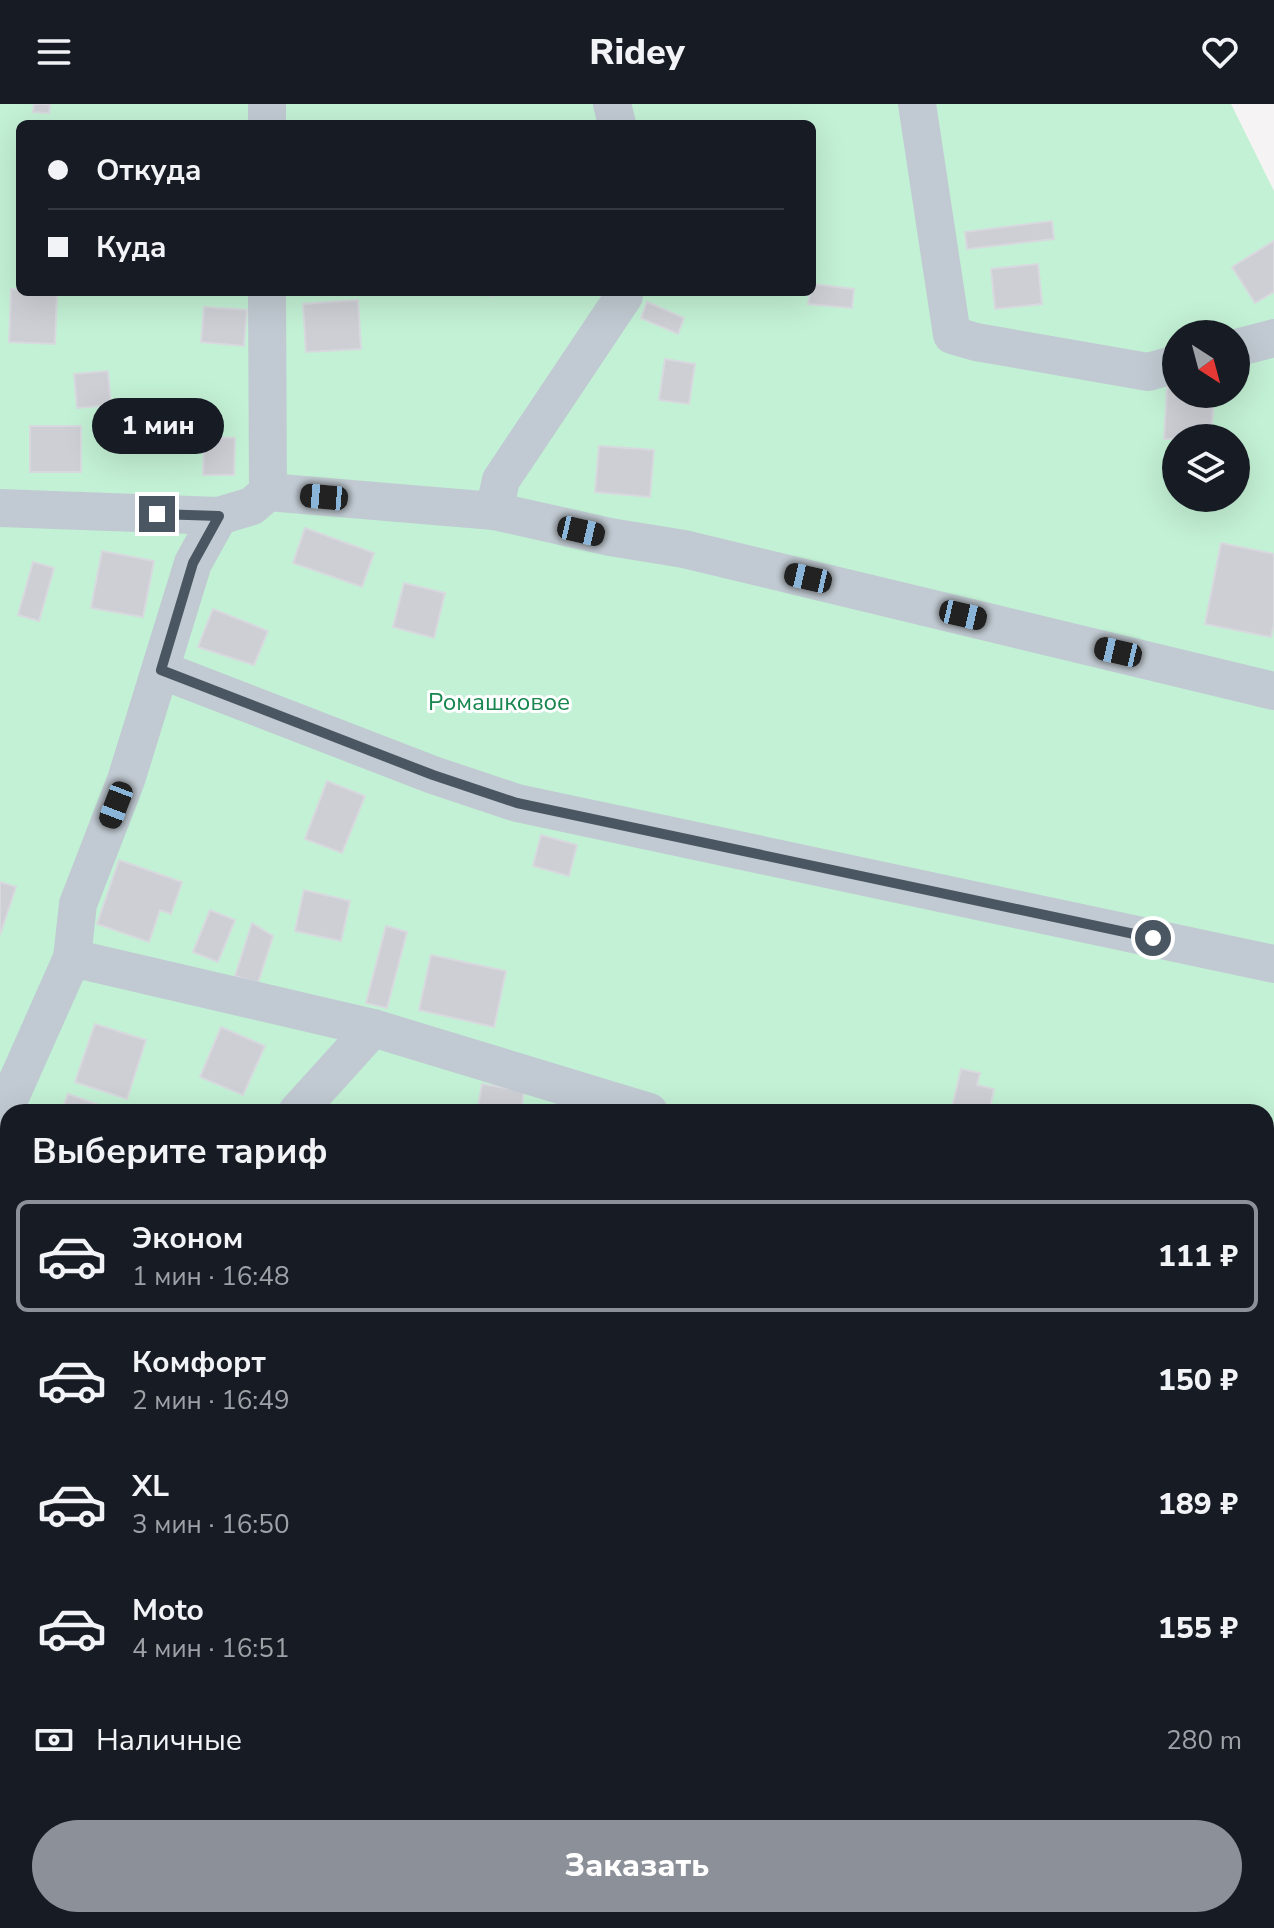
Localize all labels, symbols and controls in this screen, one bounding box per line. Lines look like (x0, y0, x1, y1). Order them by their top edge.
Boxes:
text: Ridey (589, 28, 685, 77)
icon: menu (32, 30, 76, 74)
icon: heart (1198, 30, 1242, 74)
text: Откуда (96, 150, 202, 191)
text: Куда (96, 227, 167, 268)
north arrow (1162, 320, 1250, 408)
map controls (1162, 320, 1250, 512)
callout: 1 мин (91, 398, 223, 454)
text: 1 мин (121, 408, 195, 443)
button: layers (1162, 424, 1250, 512)
car (299, 483, 349, 511)
route end (139, 496, 175, 532)
car (555, 514, 607, 548)
car (782, 561, 834, 595)
car (937, 598, 989, 632)
car (1092, 635, 1144, 669)
park label: Ромашковое (428, 686, 570, 718)
car (96, 778, 136, 832)
route start (1135, 920, 1171, 956)
text: Выберите тариф (32, 1127, 328, 1176)
text: Эконом (132, 1218, 243, 1259)
icon: car (36, 1220, 108, 1292)
text: 111 ₽ (1158, 1236, 1238, 1277)
text: 1 мин · 16:48 (132, 1259, 289, 1294)
text: Комфорт (132, 1342, 266, 1383)
icon: car (36, 1344, 108, 1416)
text: 150 ₽ (1158, 1360, 1238, 1401)
text: 2 мин · 16:49 (132, 1383, 289, 1418)
text: XL (132, 1466, 169, 1507)
icon: car (36, 1468, 108, 1540)
text: 189 ₽ (1158, 1484, 1238, 1525)
text: 3 мин · 16:50 (132, 1507, 289, 1542)
text: Moto (132, 1590, 204, 1631)
icon: car (36, 1592, 108, 1664)
text: 155 ₽ (1158, 1608, 1238, 1649)
text: 4 мин · 16:51 (132, 1631, 289, 1666)
icon: cash (32, 1718, 76, 1762)
text: Наличные (96, 1720, 242, 1761)
text: 280 m (1166, 1723, 1242, 1758)
button: Заказать (32, 1820, 1242, 1912)

